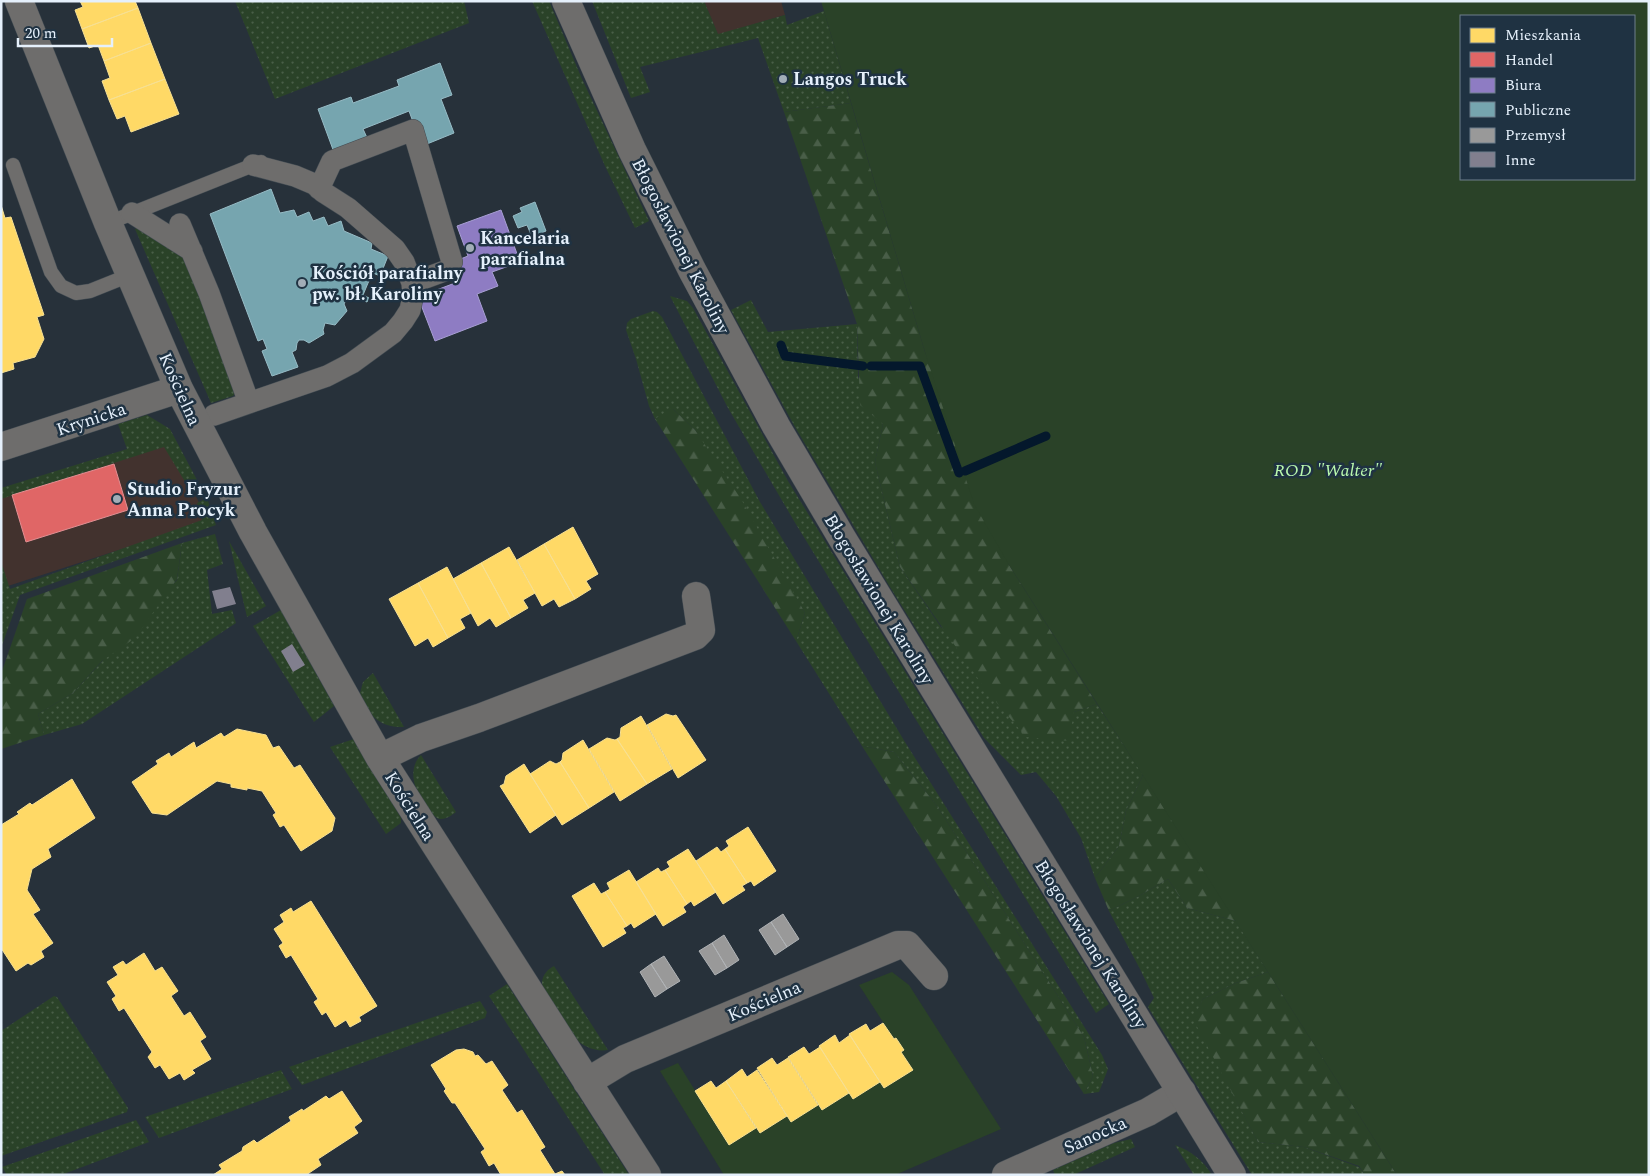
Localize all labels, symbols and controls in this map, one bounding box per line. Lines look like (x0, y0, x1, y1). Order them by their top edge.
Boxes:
scale bar (18, 15, 111, 47)
legend (1460, 15, 1635, 180)
text: 20 m (25, 22, 57, 45)
text: Mieszkania (1505, 24, 1582, 47)
text: Handel (1505, 49, 1553, 72)
place label: Langos Truck (793, 66, 907, 93)
marker: Langos Truck (777, 73, 789, 85)
text: Biura (1505, 74, 1542, 97)
text: Publiczne (1505, 99, 1571, 122)
text: Przemysł (1505, 124, 1566, 147)
text: Inne (1505, 149, 1536, 172)
street label: Błogosławionej Karoliny (624, 154, 737, 340)
place label: Kancelaria parafialna (480, 225, 570, 273)
marker: Kancelaria parafialna (464, 242, 476, 254)
place label: Kościół parafialny pw. bł. Karoliny (312, 260, 464, 308)
marker: Kościół parafialny pw. bł. Karoliny (296, 277, 308, 289)
street label: Kościelna (151, 348, 208, 430)
street label: Krynicka (53, 395, 130, 443)
park label: ROD "Walter" (1274, 457, 1383, 484)
place label: Studio Fryzur Anna Procyk (127, 476, 241, 524)
marker: Studio Fryzur Anna Procyk (111, 493, 123, 505)
street label: Błogosławionej Karoliny (817, 509, 941, 691)
street label: Kościelna (378, 766, 442, 846)
street label: Błogosławionej Karoliny (1028, 855, 1154, 1035)
street label: Kościelna (723, 974, 805, 1029)
street label: Sanocka (1059, 1110, 1131, 1161)

